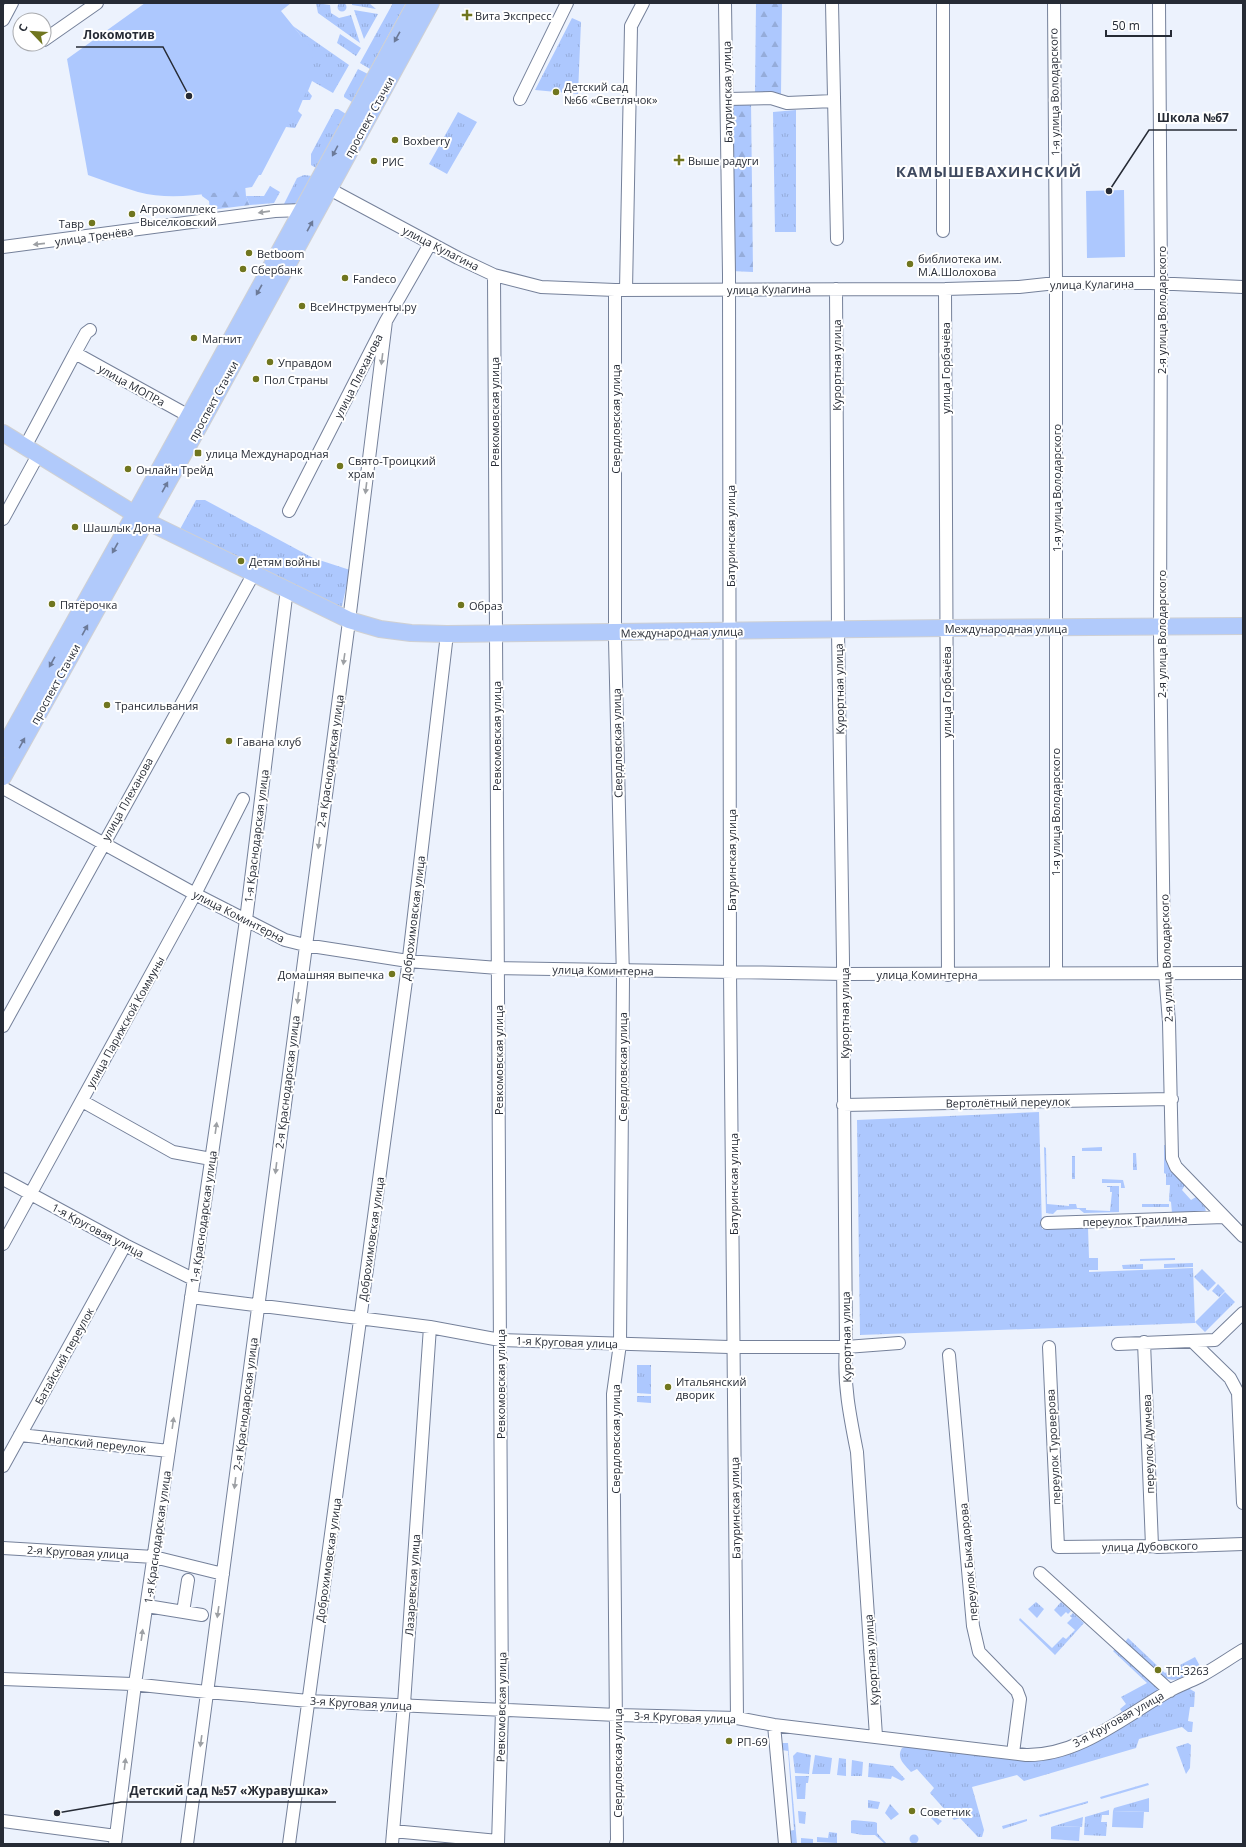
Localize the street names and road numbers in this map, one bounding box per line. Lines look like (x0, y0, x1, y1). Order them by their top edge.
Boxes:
street label: 1-я улица Володарского (1045, 27, 1063, 156)
street label: Батуринская улица (719, 41, 735, 143)
street label: проспект Стачки (341, 74, 397, 160)
street label: улица Кулагина (400, 222, 482, 274)
street label: улица Тренёва (54, 223, 134, 249)
street label: 2-я улица Володарского (1154, 246, 1169, 374)
street label: улица Кулагина (1050, 276, 1134, 292)
street label: улица Кулагина (727, 281, 811, 297)
street label: Курортная улица (829, 319, 844, 411)
street label: улица Горбачёва (938, 322, 953, 414)
street label: улица Плеханова (330, 331, 386, 421)
street label: Ревкомовская улица (487, 357, 502, 467)
street label: проспект Стачки (185, 358, 241, 444)
street label: улица МОПРа (96, 361, 168, 409)
street label: Свердловская улица (608, 364, 623, 474)
street label: 1-я улица Володарского (1049, 424, 1064, 552)
street label: Батуринская улица (723, 485, 738, 587)
street label: 2-я улица Володарского (1154, 570, 1169, 698)
street label: Международная улица (945, 621, 1067, 636)
street label: Международная улица (621, 623, 743, 641)
street label: проспект Стачки (27, 641, 83, 727)
street label: Курортная улица (831, 643, 847, 735)
street label: улица Горбачёва (939, 646, 954, 738)
street label: Ревкомовская улица (489, 681, 504, 791)
street label: Свердловская улица (609, 688, 625, 798)
street label: 2-я Краснодарская улица (313, 694, 347, 828)
street label: 1-я улица Володарского (1048, 748, 1063, 876)
street label: улица Плеханова (98, 755, 156, 843)
street label: 1-я Краснодарская улица (240, 769, 272, 903)
street label: Батуринская улица (724, 809, 739, 911)
street label: Доброхимовская улица (398, 855, 428, 981)
street label: улица Коминтерна (191, 886, 287, 946)
street label: 2-я улица Володарского (1156, 893, 1176, 1022)
street label: улица Парижской Коммуны (82, 953, 168, 1091)
street label: улица Коминтерна (552, 962, 654, 978)
street label: Курортная улица (837, 967, 852, 1059)
street label: улица Коминтерна (876, 967, 978, 982)
street label: Ревкомовская улица (491, 1005, 506, 1115)
street label: Свердловская улица (615, 1012, 630, 1122)
street label: 2-я Краснодарская улица (271, 1015, 303, 1149)
street label: Вертолётный переулок (946, 1093, 1071, 1111)
street label: Батуринская улица (726, 1133, 741, 1235)
street label: 1-я Краснодарская улица (186, 1150, 220, 1284)
street label: Доброхимовская улица (355, 1176, 387, 1302)
street label: 1-я Круговая улица (49, 1199, 147, 1261)
street label: переулок Траилина (1082, 1211, 1188, 1229)
street label: Курортная улица (838, 1291, 854, 1383)
street label: Батайский переулок (31, 1304, 97, 1407)
street label: Ревкомовская улица (493, 1329, 508, 1439)
street label: 1-я Круговая улица (516, 1333, 618, 1351)
street label: 2-я Краснодарская улица (229, 1337, 261, 1471)
street label: Свердловская улица (608, 1384, 623, 1494)
street label: переулок Туроверова (1042, 1389, 1064, 1505)
street label: переулок Думчева (1139, 1394, 1157, 1494)
street label: Анапский переулок (41, 1430, 147, 1456)
street label: Батуринская улица (727, 1457, 743, 1559)
street label: 1-я Краснодарская улица (140, 1470, 174, 1604)
street label: Доброхимовская улица (312, 1497, 344, 1623)
street label: переулок Быкадорова (955, 1502, 981, 1622)
street label: Лазаревская улица (401, 1533, 423, 1637)
street label: улица Дубовского (1102, 1538, 1199, 1554)
street label: 2-я Круговая улица (27, 1542, 129, 1562)
street label: Курортная улица (860, 1614, 882, 1706)
street label: Ревкомовская улица (493, 1652, 509, 1762)
street label: 3-я Круговая улица (1070, 1688, 1166, 1750)
street label: 3-я Круговая улица (310, 1693, 412, 1713)
street label: Свердловская улица (610, 1708, 625, 1818)
street label: 3-я Круговая улица (634, 1708, 736, 1726)

